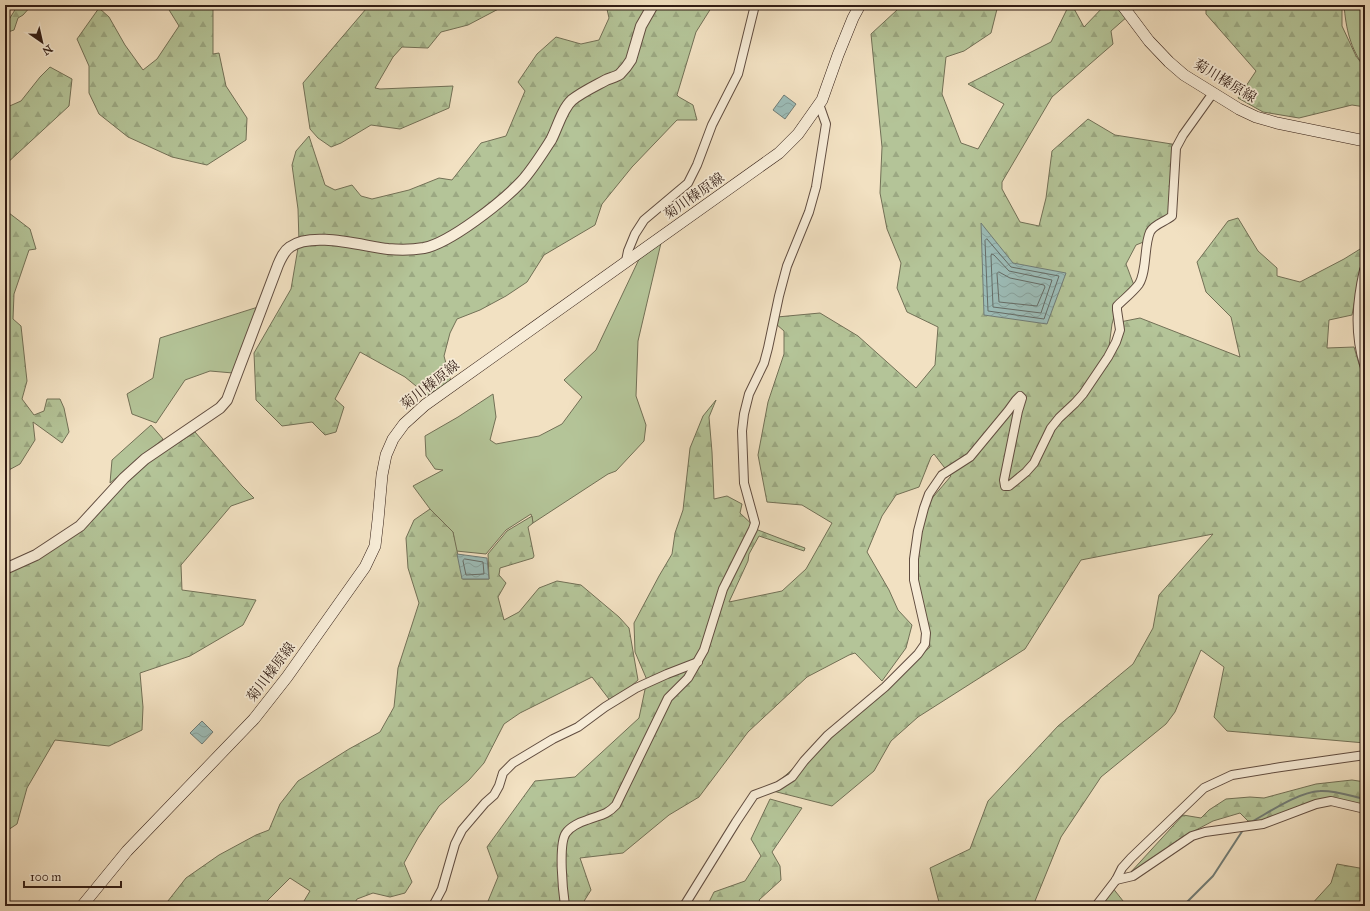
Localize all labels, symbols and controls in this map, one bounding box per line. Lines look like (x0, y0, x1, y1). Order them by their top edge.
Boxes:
north arrow (22, 22, 62, 62)
text: N (39, 42, 55, 58)
street label: 菊川榛原線 (1191, 56, 1259, 106)
street label: 菊川榛原線 (660, 169, 728, 223)
street label: 菊川榛原線 (397, 357, 463, 413)
street label: 菊川榛原線 (243, 639, 299, 705)
scale bar (24, 863, 121, 889)
text: 100 m (30, 870, 61, 884)

